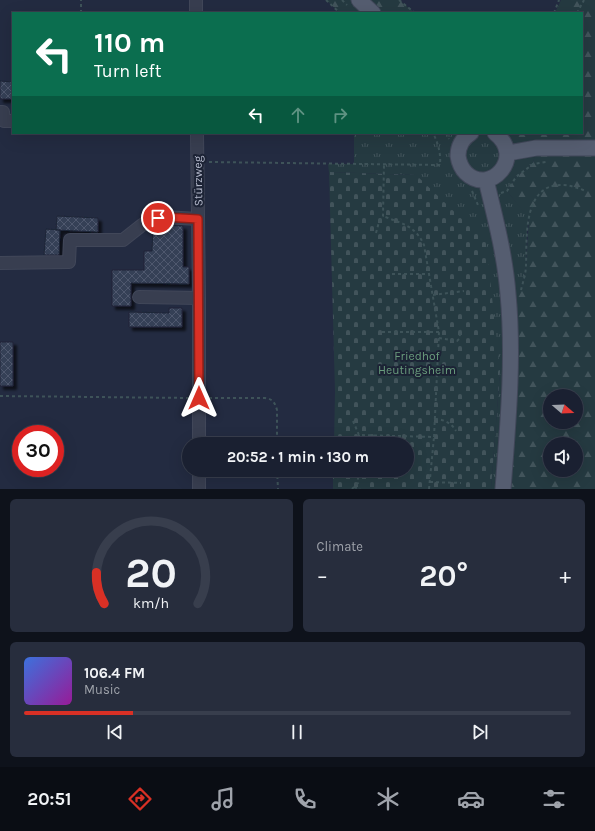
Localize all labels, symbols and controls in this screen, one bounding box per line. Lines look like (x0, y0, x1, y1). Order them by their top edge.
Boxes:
text: 110 m (94, 26, 165, 59)
icon: left (28, 28, 80, 80)
text: Turn left (94, 60, 162, 82)
icon: left (245, 104, 267, 126)
icon: ahead (287, 104, 309, 126)
icon: right (329, 104, 351, 126)
street label: Stürzweg (191, 155, 205, 206)
pin (141, 201, 175, 235)
icon: arrive (147, 207, 169, 229)
park label: Friedhof Heutingsheim (378, 349, 456, 377)
position arrow (178, 377, 220, 419)
north arrow (543, 389, 583, 429)
map controls (543, 389, 583, 477)
speed limit sign: 30 (12, 425, 64, 477)
button: sound (543, 437, 583, 477)
text: 20:52 · 1 min · 130 m (227, 448, 369, 466)
text: Climate (317, 539, 363, 554)
text: 20 (126, 548, 177, 596)
text: 20° (419, 558, 468, 594)
text: − (317, 563, 328, 589)
text: + (559, 563, 571, 589)
text: km/h (133, 594, 169, 611)
text: 106.4 FM (84, 664, 145, 682)
text: Music (84, 682, 120, 697)
icon: previous (104, 721, 126, 743)
icon: pause (286, 721, 308, 743)
icon: next (469, 721, 491, 743)
icon: directions (126, 785, 154, 813)
icon: music (209, 785, 237, 813)
icon: phone (291, 785, 319, 813)
icon: climate (374, 785, 402, 813)
icon: car (457, 785, 485, 813)
icon: filters (540, 785, 568, 813)
text: 20:51 (27, 788, 71, 810)

